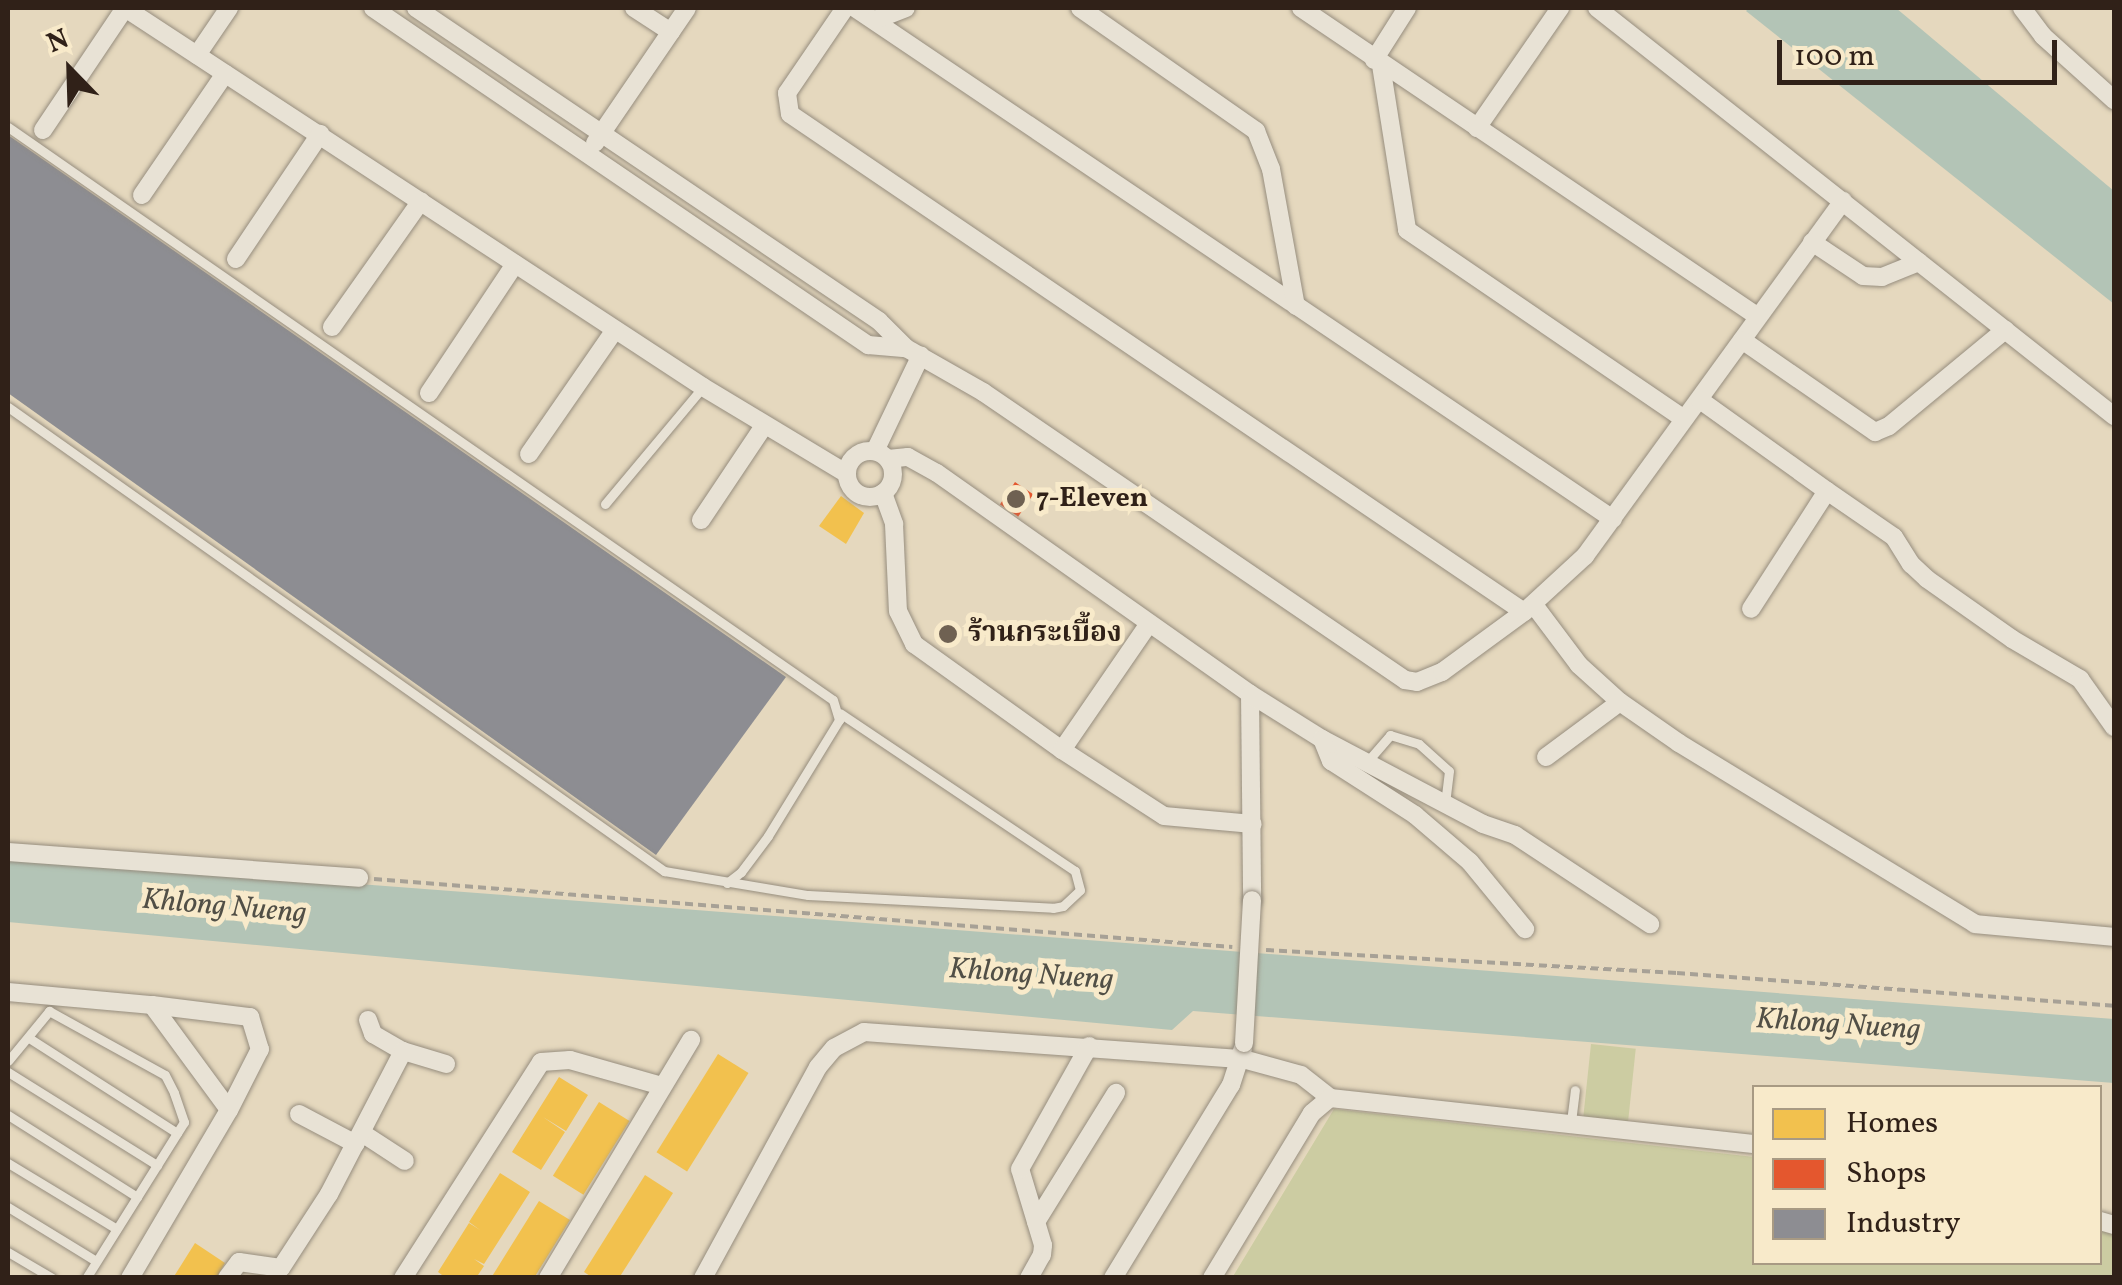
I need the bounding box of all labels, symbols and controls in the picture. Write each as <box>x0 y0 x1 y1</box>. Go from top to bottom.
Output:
north arrow <box>20 20 120 120</box>
text: N <box>41 20 75 64</box>
scale bar <box>1782 20 2062 82</box>
text: 100 m <box>1794 36 1875 78</box>
place label: 7-Eleven <box>1036 482 1148 516</box>
marker: 7-Eleven <box>1005 488 1027 510</box>
place label: ร้านกระเบื้อง <box>968 617 1122 651</box>
marker: ร้านกระเบื้อง <box>937 623 959 645</box>
water label: Khlong Nueng <box>140 882 308 932</box>
water label: Khlong Nueng <box>948 951 1114 999</box>
water label: Khlong Nueng <box>1755 1001 1921 1049</box>
legend <box>1752 1085 2102 1265</box>
text: Homes <box>1846 1103 1938 1145</box>
text: Shops <box>1846 1153 1926 1195</box>
text: Industry <box>1846 1203 1961 1245</box>

